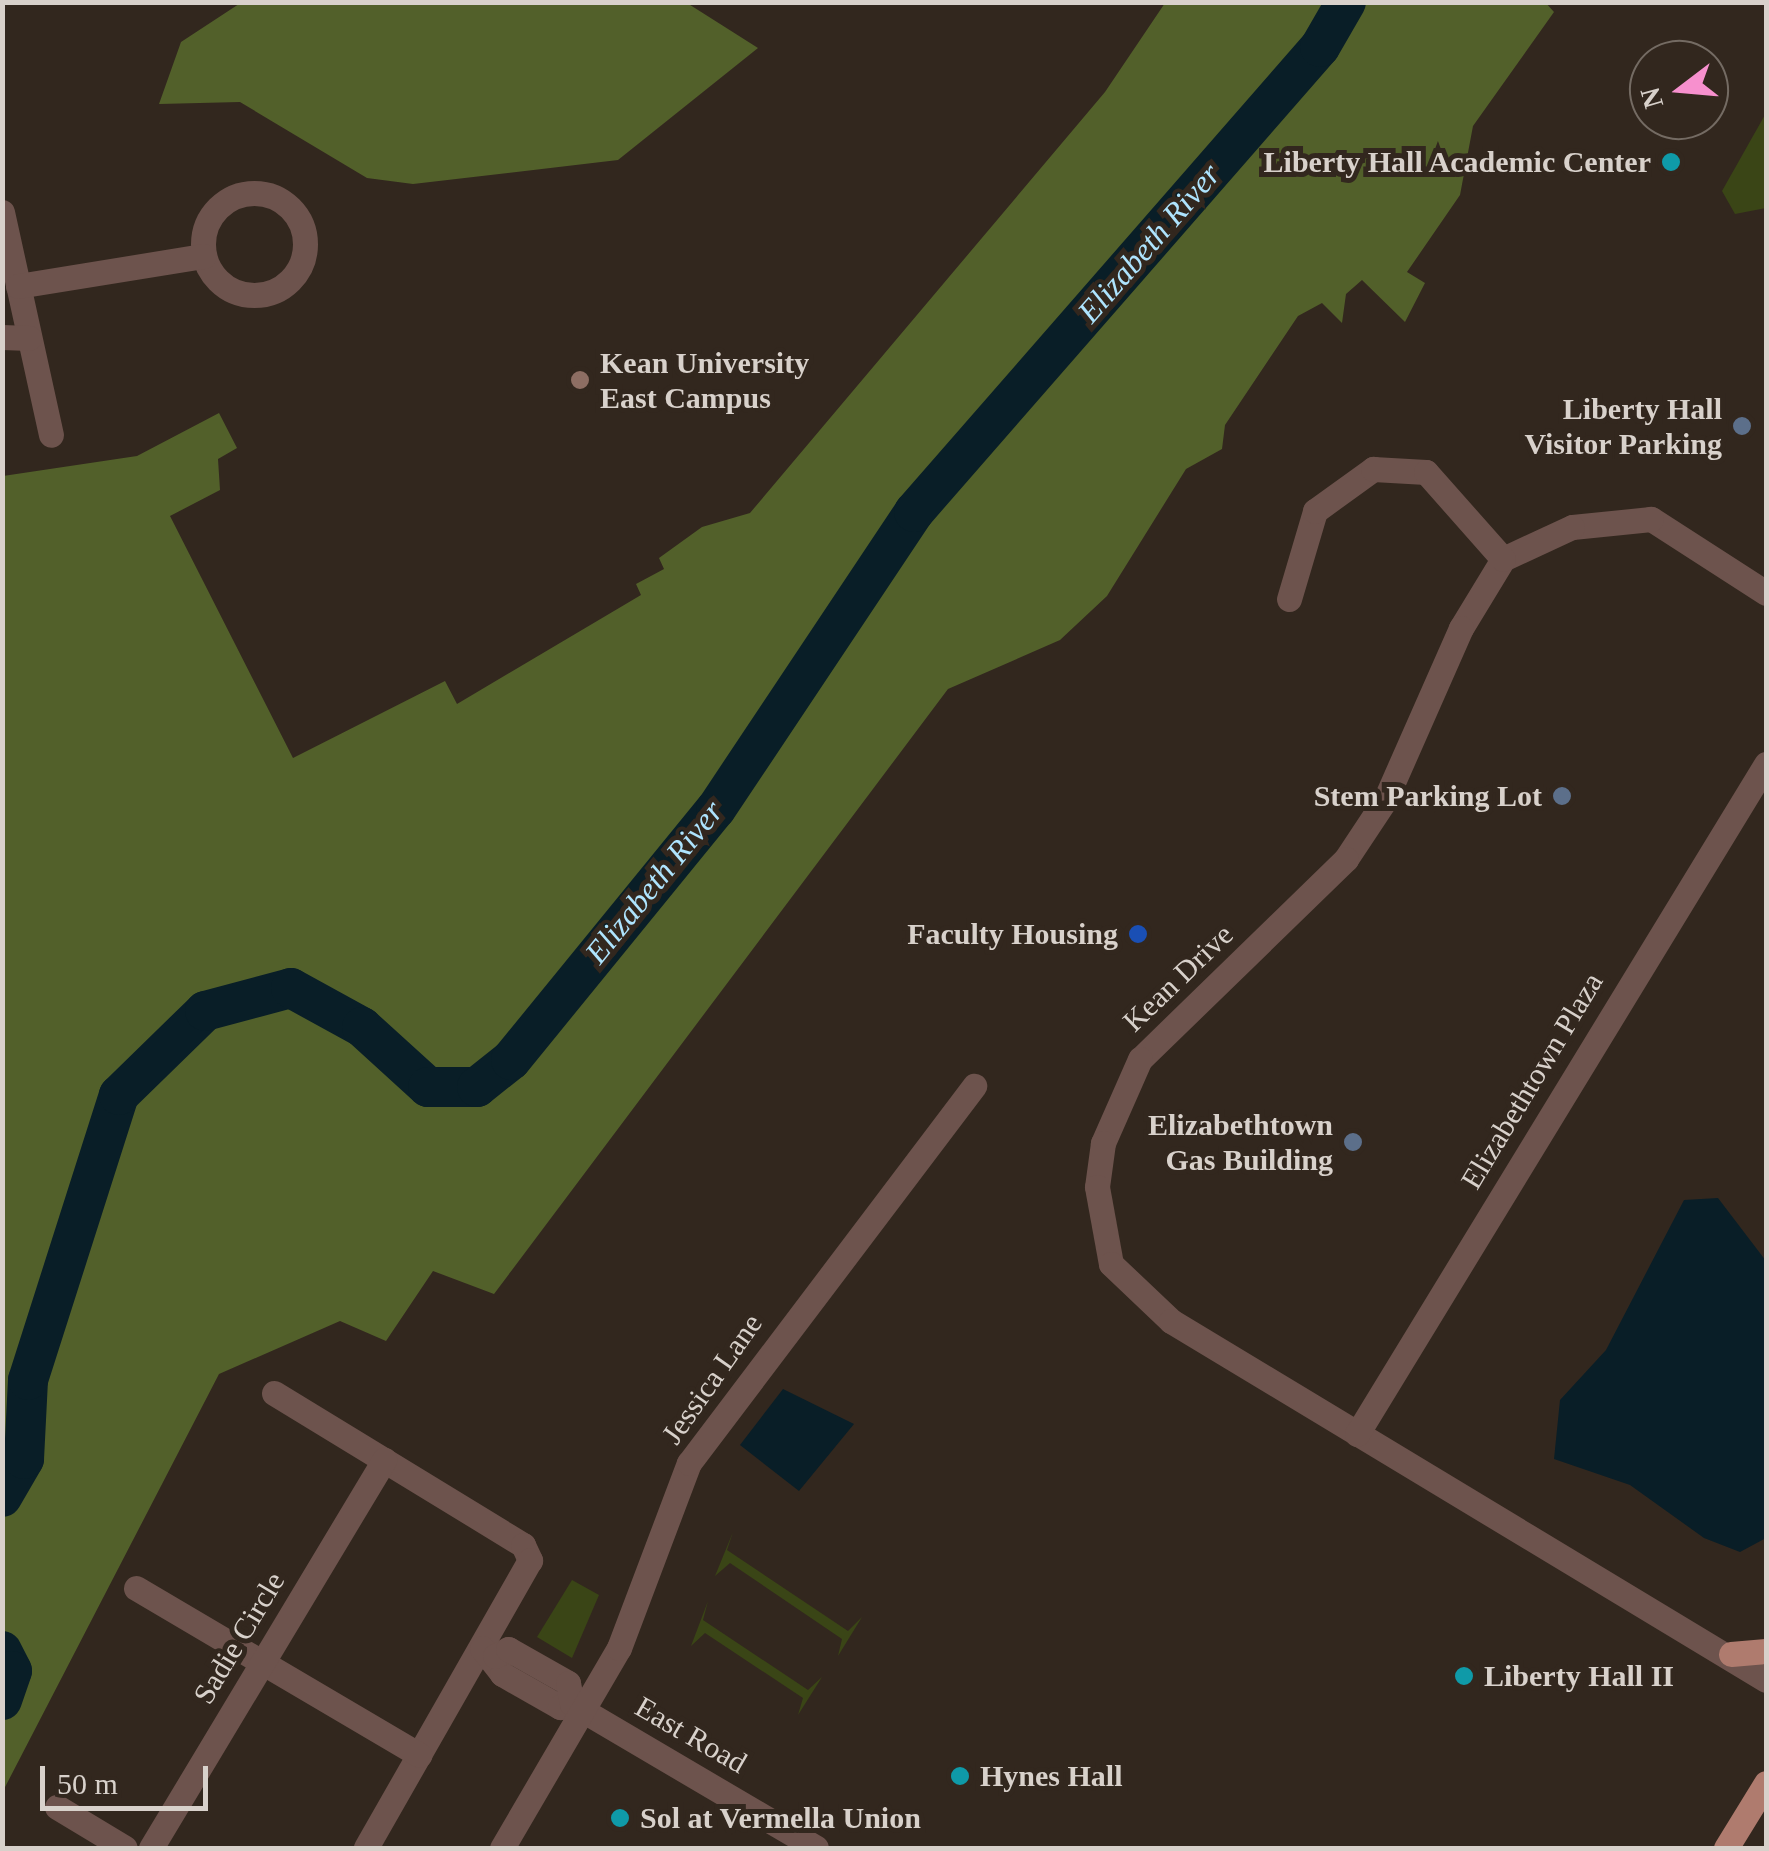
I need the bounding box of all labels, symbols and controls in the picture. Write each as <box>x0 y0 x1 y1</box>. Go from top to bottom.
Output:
north arrow <box>1629 40 1729 140</box>
text: N <box>1634 84 1669 112</box>
place label: Liberty Hall Academic Center <box>1262 144 1651 180</box>
marker: Liberty Hall Academic Center <box>1660 151 1682 173</box>
water label: Elizabeth River <box>1070 156 1228 330</box>
place label: Kean University East Campus <box>600 345 809 416</box>
marker: Kean University East Campus <box>569 369 591 391</box>
place label: Liberty Hall Visitor Parking <box>1524 391 1722 462</box>
marker: Liberty Hall Visitor Parking <box>1731 415 1753 437</box>
place label: Stem Parking Lot <box>1314 778 1542 814</box>
marker: Stem Parking Lot <box>1551 785 1573 807</box>
water label: Elizabeth River <box>577 793 731 971</box>
place label: Faculty Housing <box>907 916 1118 952</box>
street label: Kean Drive <box>1115 917 1241 1039</box>
marker: Faculty Housing <box>1127 923 1149 945</box>
street label: Elizabethtown Plaza <box>1453 966 1611 1196</box>
place label: Elizabethtown Gas Building <box>1148 1107 1333 1178</box>
marker: Elizabethtown Gas Building <box>1342 1131 1364 1153</box>
street label: Jessica Lane <box>654 1307 770 1451</box>
street label: Sadie Circle <box>186 1566 292 1710</box>
place label: Liberty Hall II <box>1484 1658 1674 1694</box>
marker: Liberty Hall II <box>1453 1665 1475 1687</box>
street label: East Road <box>629 1689 753 1781</box>
scale bar <box>45 1746 212 1808</box>
place label: Hynes Hall <box>980 1758 1123 1794</box>
marker: Hynes Hall <box>949 1765 971 1787</box>
text: 50 m <box>57 1767 118 1800</box>
place label: Sol at Vermella Union <box>640 1800 921 1836</box>
marker: Sol at Vermella Union <box>609 1807 631 1829</box>

